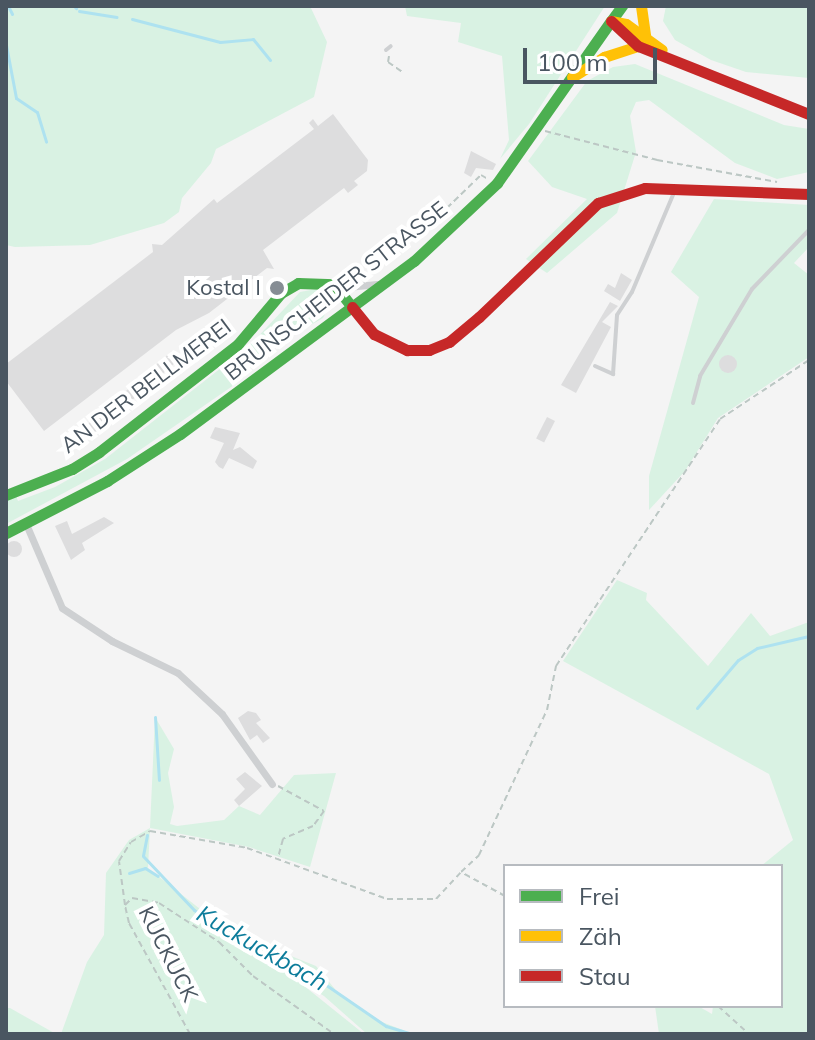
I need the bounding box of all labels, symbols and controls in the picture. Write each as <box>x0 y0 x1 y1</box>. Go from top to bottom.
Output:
scale bar <box>527 32 661 82</box>
text: 100 m <box>537 47 608 77</box>
street label: BRUNSCHEIDER STRASSE <box>219 196 453 386</box>
place label: Kostal I <box>186 275 261 301</box>
marker: Kostal I <box>268 279 286 297</box>
street label: AN DER BELLMEREI <box>56 313 236 459</box>
legend <box>503 864 783 1008</box>
text: Frei <box>579 881 620 911</box>
water label: Kuckuckbach <box>192 899 332 997</box>
street label: KUCKUCK <box>133 902 203 1006</box>
text: Zäh <box>579 921 622 951</box>
text: Stau <box>579 961 631 991</box>

